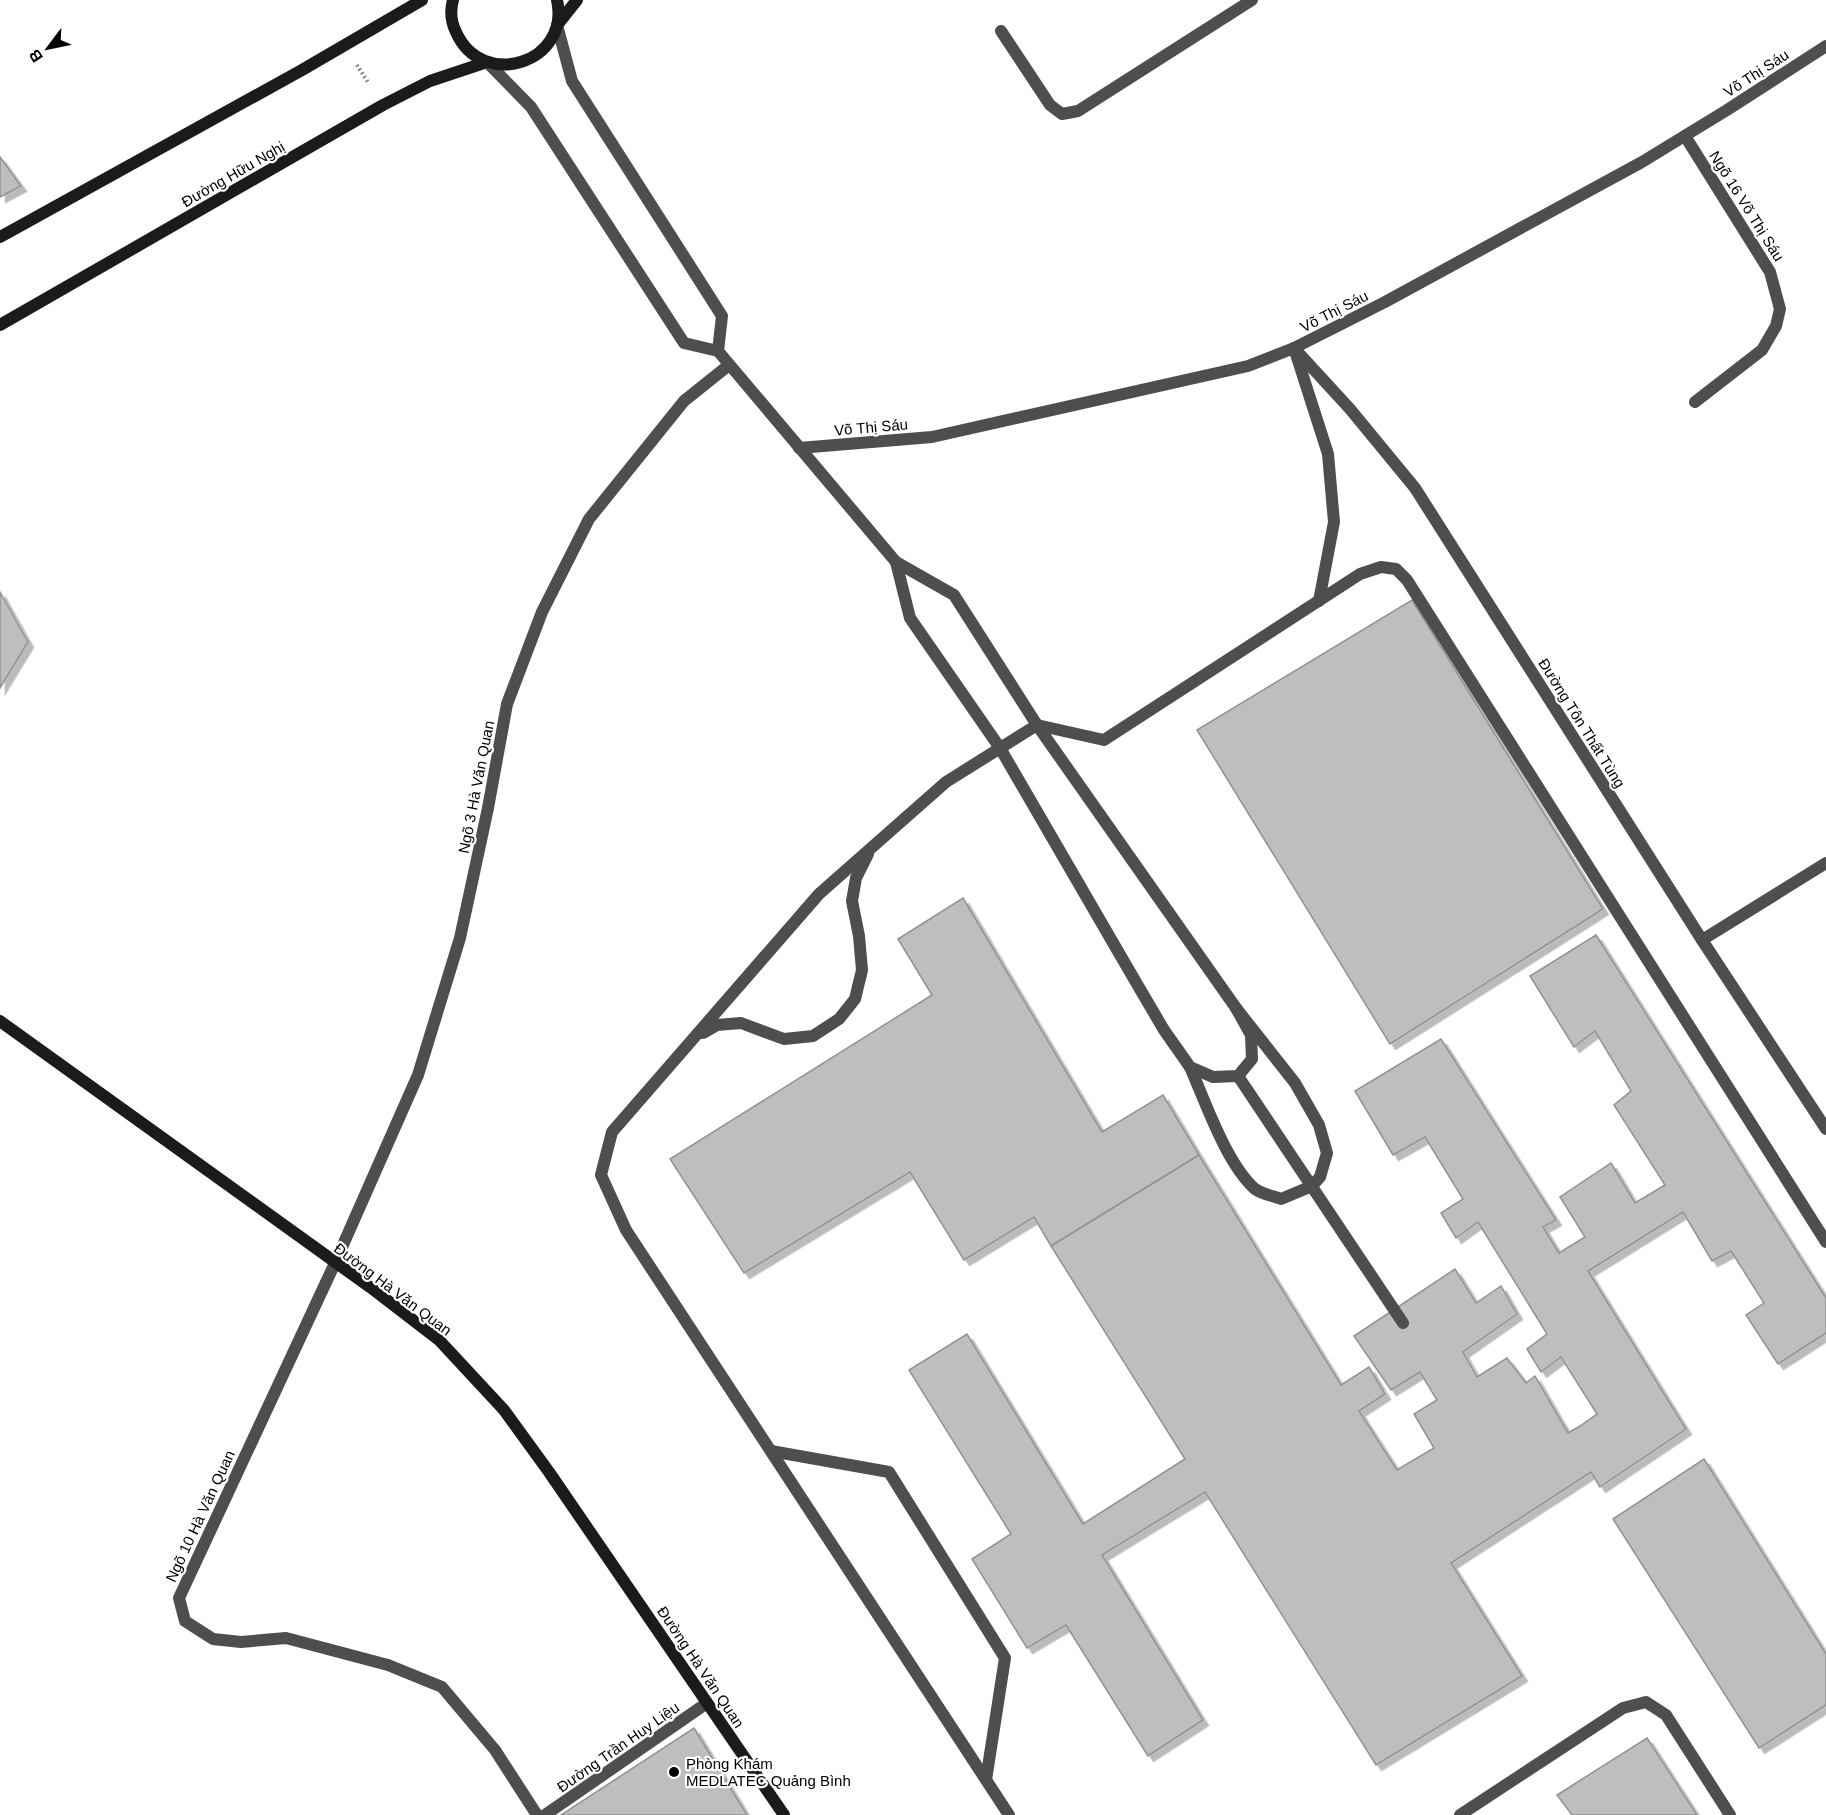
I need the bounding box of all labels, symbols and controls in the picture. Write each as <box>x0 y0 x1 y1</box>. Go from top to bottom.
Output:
north arrow <box>18 18 78 78</box>
text: B <box>25 46 46 65</box>
street label: Võ Thị Sáu <box>1720 46 1792 100</box>
street label: Đường Hữu Nghị <box>179 138 287 210</box>
street label: Ngõ 16 Võ Thị Sáu <box>1706 148 1788 264</box>
street label: Võ Thị Sáu <box>1297 287 1371 335</box>
street label: Võ Thị Sáu <box>833 415 909 439</box>
street label: Đường Tôn Thất Tùng <box>1535 655 1629 791</box>
street label: Ngõ 3 Hà Văn Quan <box>455 719 497 855</box>
street label: Đường Hà Văn Quan <box>331 1239 455 1339</box>
street label: Ngõ 10 Hà Văn Quan <box>162 1447 238 1585</box>
street label: Đường Hà Văn Quan <box>654 1603 748 1731</box>
street label: Đường Trần Huy Liệu <box>554 1698 682 1796</box>
place label: Phòng Khám MEDLATEC Quảng Bình <box>686 1755 851 1789</box>
marker: Phòng Khám MEDLATEC Quảng Bình <box>667 1765 681 1779</box>

